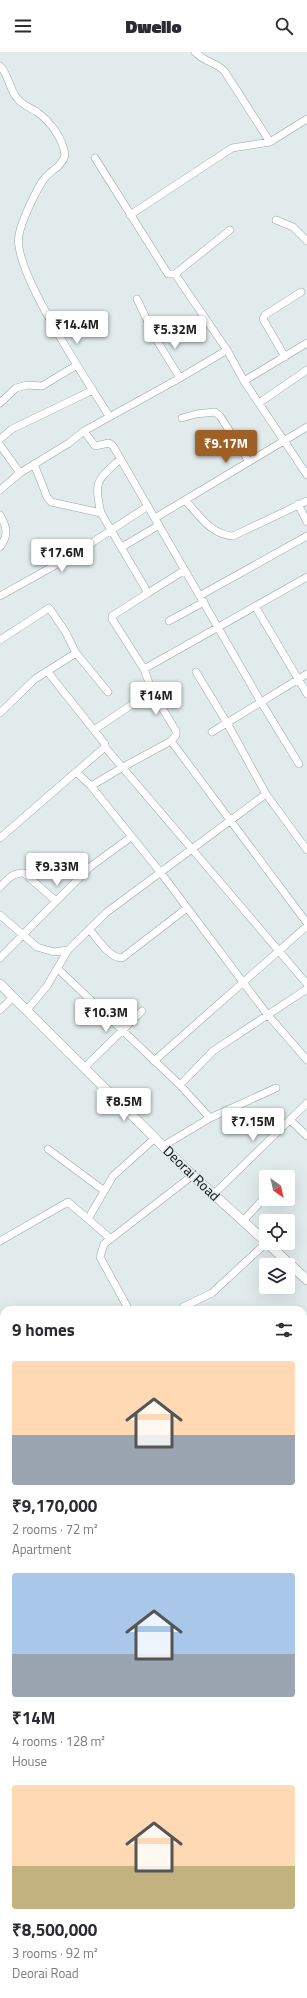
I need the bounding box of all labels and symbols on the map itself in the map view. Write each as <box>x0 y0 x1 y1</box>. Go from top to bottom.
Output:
pin: ₹14.4M <box>44 311 110 345</box>
pin: ₹5.32M <box>142 316 208 350</box>
pin: ₹9.17M <box>193 430 259 464</box>
pin: ₹17.6M <box>29 539 95 573</box>
pin: ₹14M <box>132 682 180 716</box>
pin: ₹9.33M <box>24 853 90 887</box>
pin: ₹10.3M <box>73 999 139 1033</box>
pin: ₹8.5M <box>96 1088 152 1122</box>
pin: ₹7.15M <box>220 1108 286 1142</box>
street label: Deorai Road <box>159 1141 225 1205</box>
north arrow <box>259 1170 295 1206</box>

